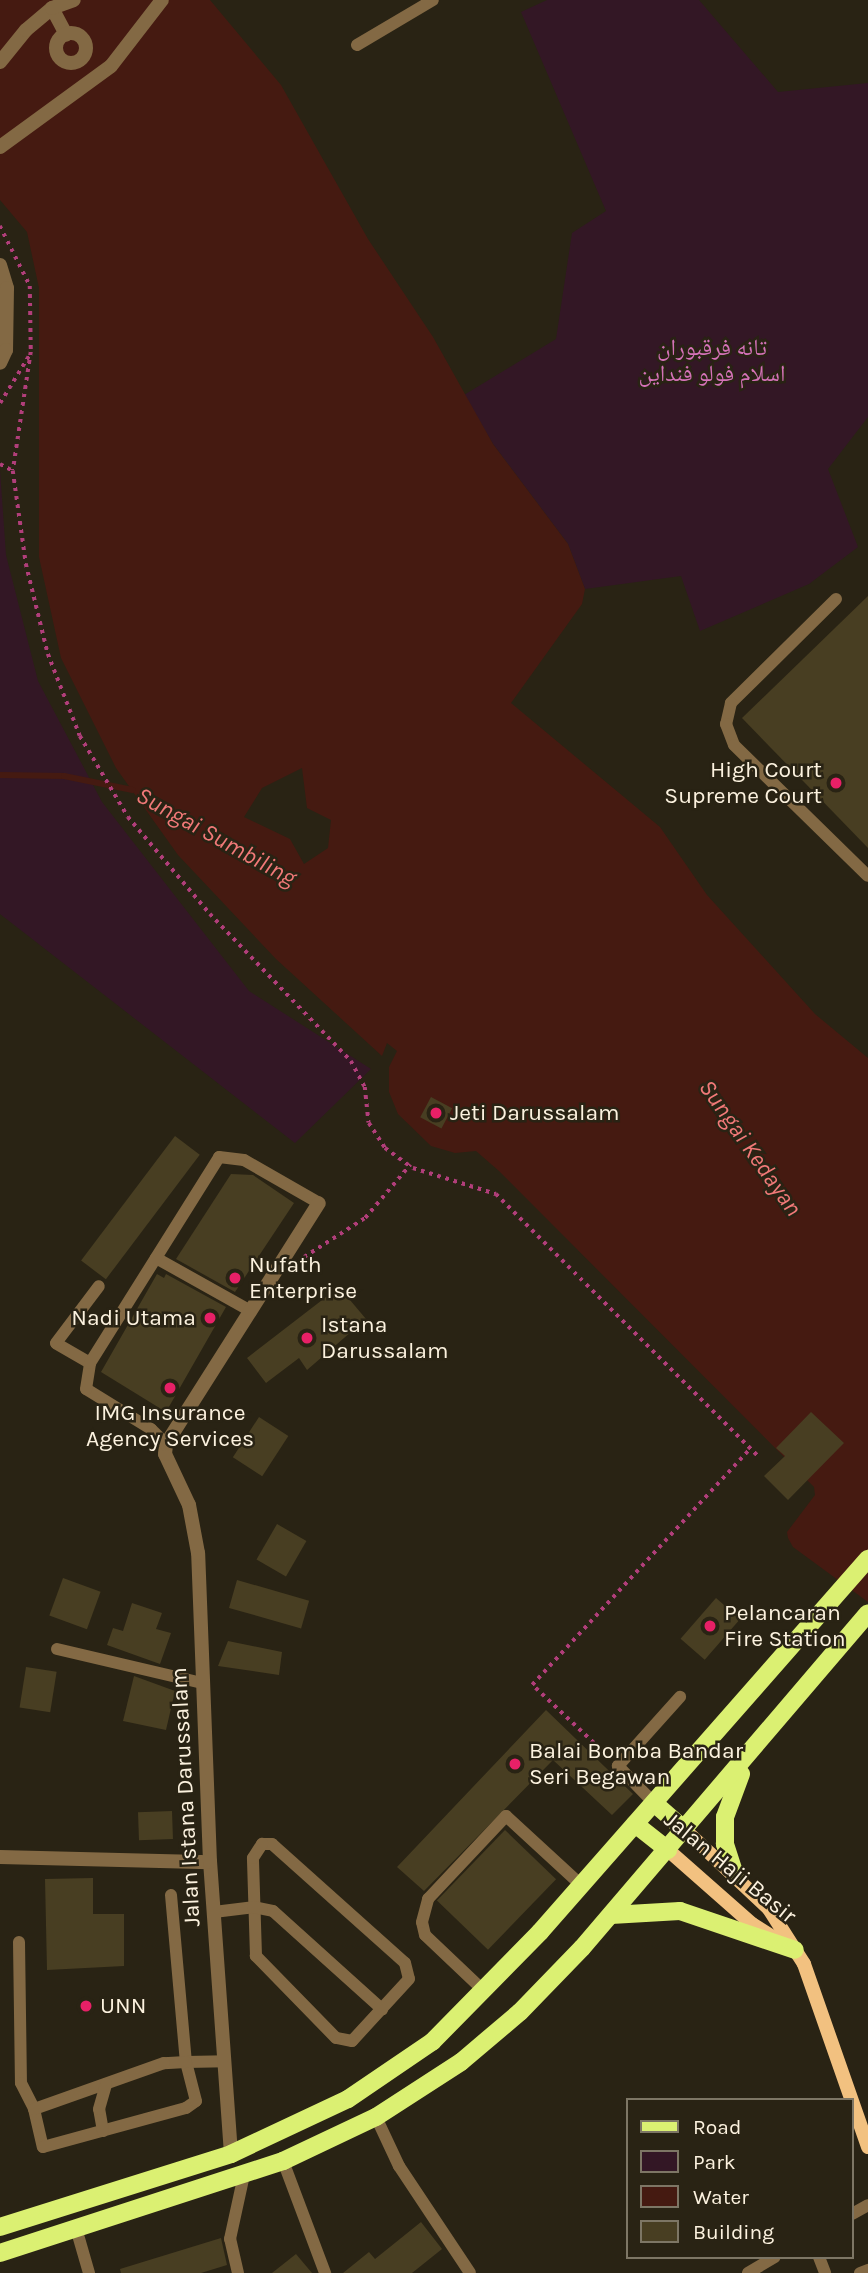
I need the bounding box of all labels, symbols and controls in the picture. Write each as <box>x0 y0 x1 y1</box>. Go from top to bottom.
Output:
park label: تانه فرقبوران اسلام فولو فنداين <box>639 334 785 388</box>
place label: High Court Supreme Court <box>664 756 822 810</box>
marker: High Court Supreme Court <box>828 775 844 791</box>
water label: Sungai Sumbiling <box>131 781 301 893</box>
water label: Sungai Kedayan <box>692 1074 808 1222</box>
place label: Jeti Darussalam <box>450 1099 620 1127</box>
marker: Jeti Darussalam <box>428 1105 444 1121</box>
place label: Nufath Enterprise <box>249 1251 357 1305</box>
marker: Nufath Enterprise <box>227 1270 243 1286</box>
place label: Nadi Utama <box>71 1304 196 1332</box>
marker: Nadi Utama <box>202 1310 218 1326</box>
place label: Istana Darussalam <box>321 1311 449 1365</box>
marker: Istana Darussalam <box>299 1330 315 1346</box>
marker: IMG Insurance Agency Services <box>162 1380 178 1396</box>
place label: IMG Insurance Agency Services <box>86 1399 254 1453</box>
place label: Pelancaran Fire Station <box>724 1599 846 1653</box>
marker: Pelancaran Fire Station <box>702 1618 718 1634</box>
street label: Jalan Istana Darussalam <box>165 1667 207 1927</box>
place label: Balai Bomba Bandar Seri Begawan <box>529 1737 743 1791</box>
marker: Balai Bomba Bandar Seri Begawan <box>507 1756 523 1772</box>
street label: Jalan Haji Basir <box>658 1806 802 1930</box>
place label: UNN <box>100 1992 146 2020</box>
marker: UNN <box>78 1998 94 2014</box>
legend <box>626 2098 854 2259</box>
text: Road <box>693 2115 741 2139</box>
text: Park <box>693 2150 736 2174</box>
text: Water <box>693 2185 749 2209</box>
text: Building <box>693 2220 774 2244</box>

